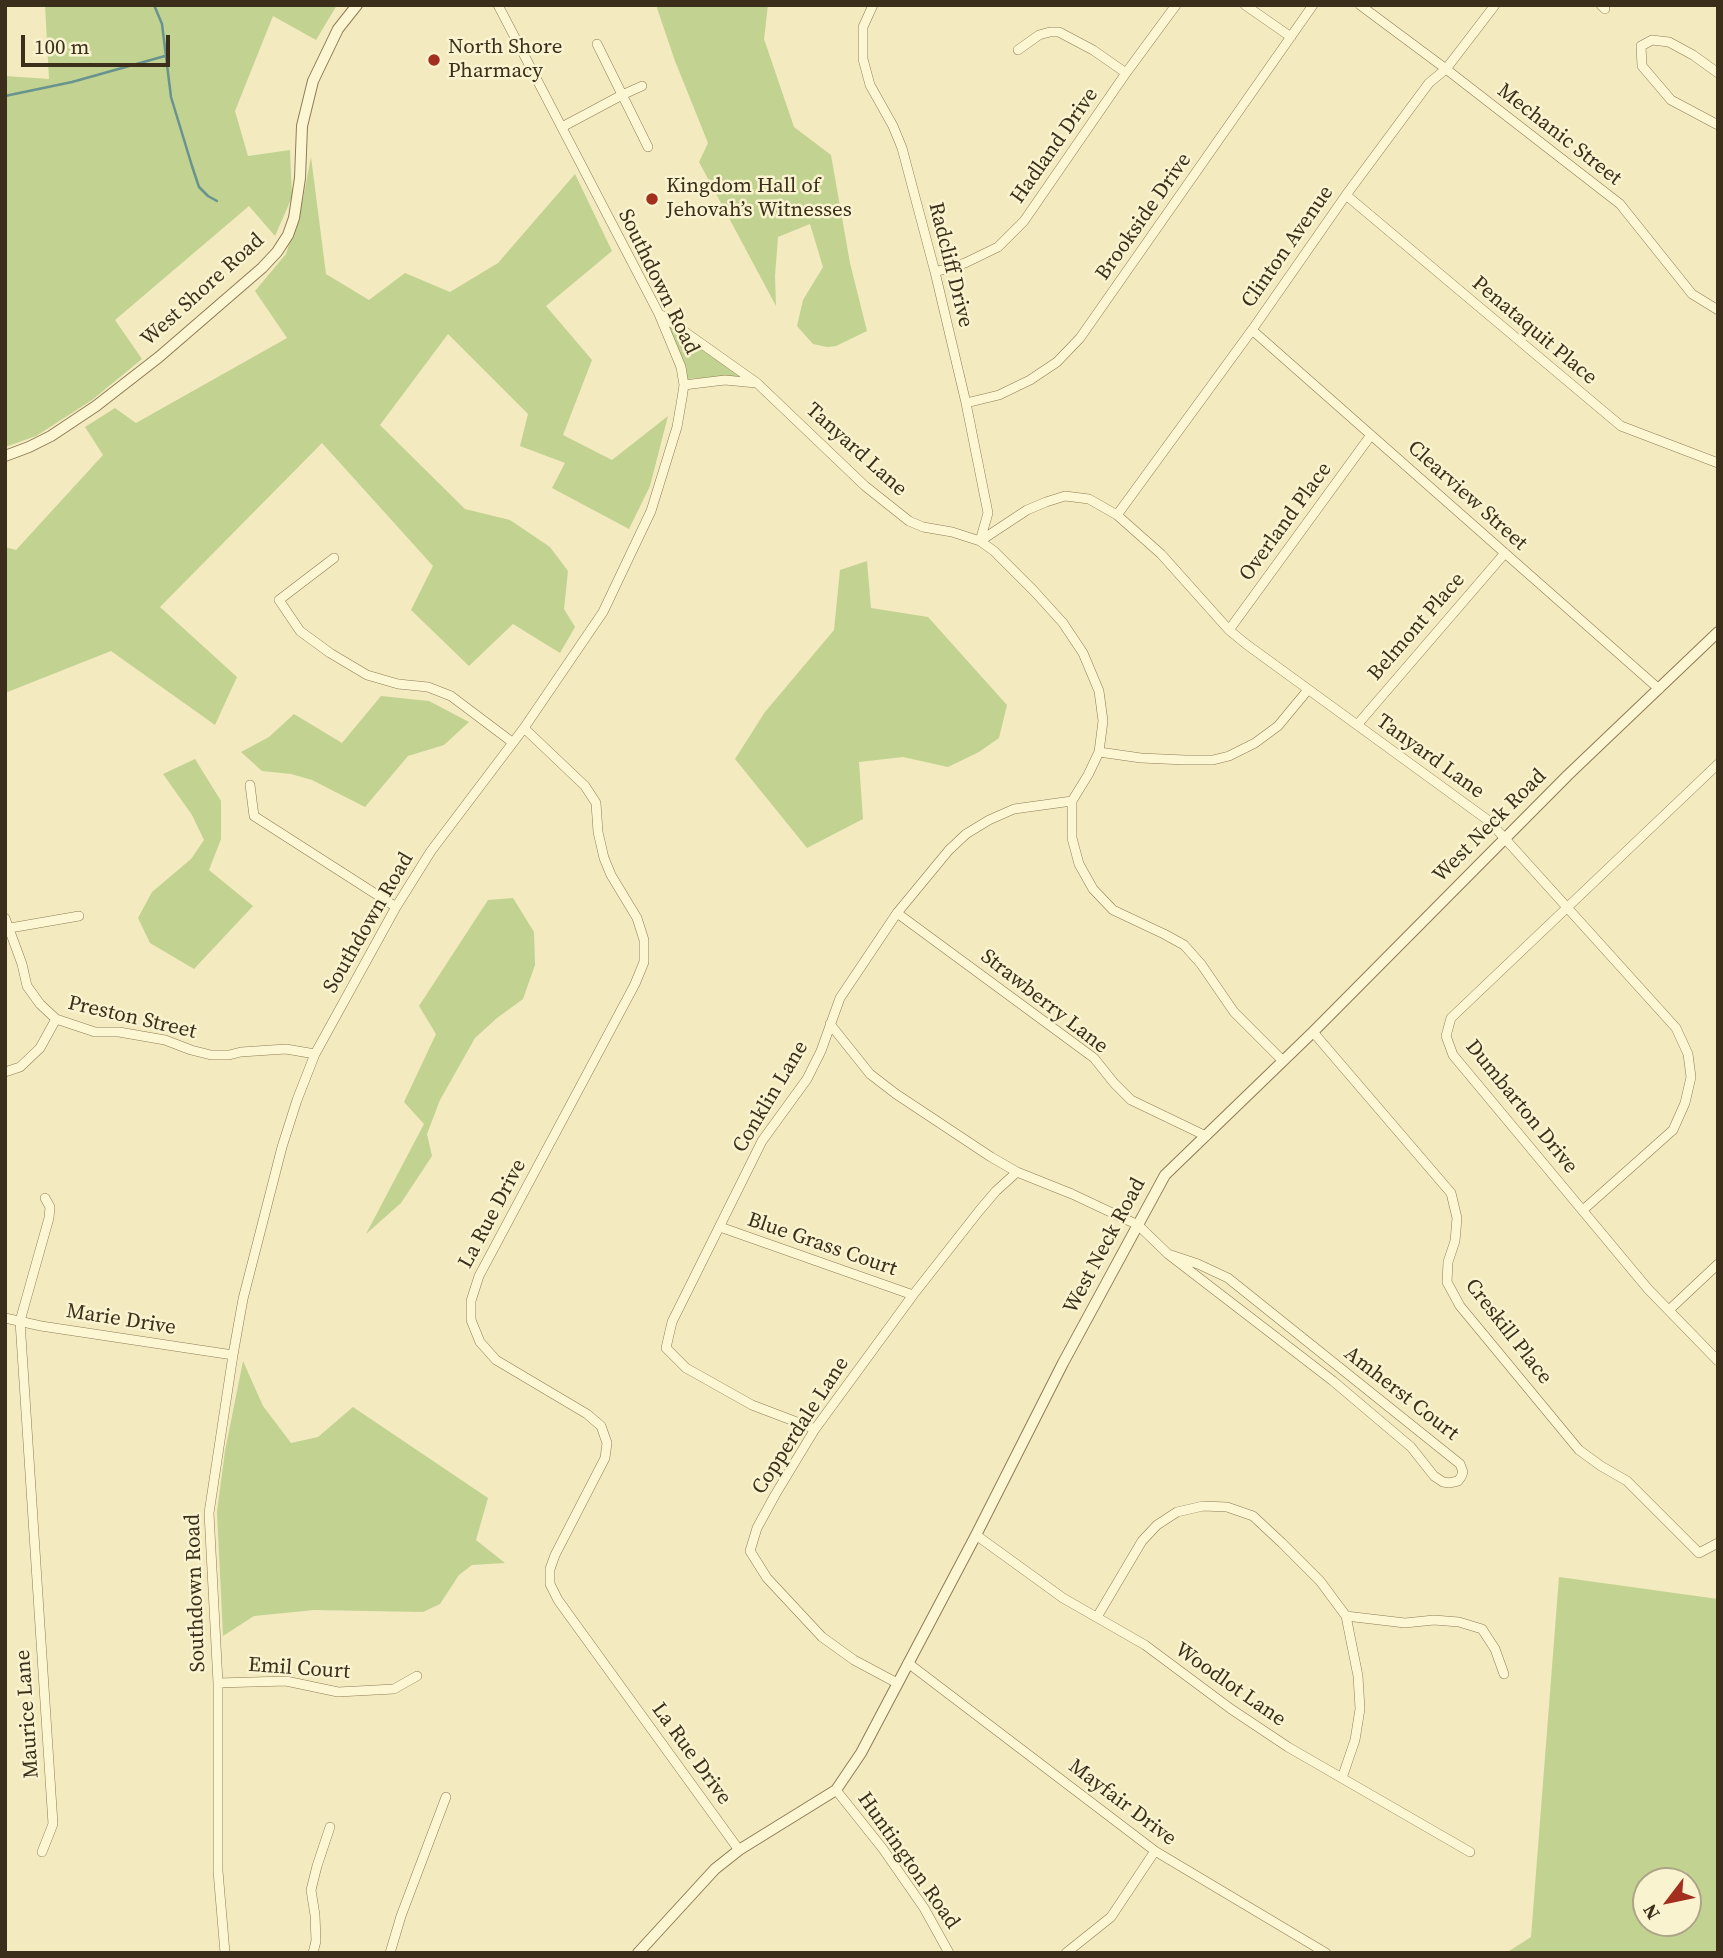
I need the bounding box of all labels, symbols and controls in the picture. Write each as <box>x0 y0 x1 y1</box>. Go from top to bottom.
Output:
scale bar <box>24 21 173 65</box>
text: 100 m <box>34 32 89 61</box>
place label: North Shore Pharmacy <box>448 35 562 85</box>
marker: North Shore Pharmacy <box>426 52 442 68</box>
street label: Mechanic Street <box>1492 79 1626 191</box>
street label: Hadland Drive <box>1006 83 1104 209</box>
street label: Brookside Drive <box>1091 149 1197 285</box>
place label: Kingdom Hall of Jehovah’s Witnesses <box>666 174 852 224</box>
street label: Clinton Avenue <box>1237 181 1339 313</box>
marker: Kingdom Hall of Jehovah’s Witnesses <box>644 191 660 207</box>
street label: Radcliff Drive <box>922 200 978 330</box>
street label: Southdown Road <box>612 205 704 359</box>
street label: West Shore Road <box>136 228 270 352</box>
street label: Penataquit Place <box>1466 271 1602 391</box>
street label: Tanyard Lane <box>800 398 912 502</box>
street label: Clearview Street <box>1402 436 1532 556</box>
street label: Overland Place <box>1234 458 1338 586</box>
street label: Belmont Place <box>1363 568 1471 686</box>
street label: Tanyard Lane <box>1371 709 1489 805</box>
street label: West Neck Road <box>1428 764 1552 888</box>
street label: Southdown Road <box>318 848 420 998</box>
street label: Strawberry Lane <box>975 944 1113 1060</box>
street label: Preston Street <box>65 991 199 1045</box>
street label: Dumbarton Drive <box>1459 1035 1583 1179</box>
street label: Conklin Lane <box>728 1037 814 1157</box>
street label: La Rue Drive <box>454 1155 532 1273</box>
street label: West Neck Road <box>1059 1174 1151 1318</box>
street label: Blue Grass Court <box>744 1208 900 1282</box>
street label: Creskill Place <box>1459 1274 1557 1390</box>
street label: Marie Drive <box>64 1299 178 1341</box>
street label: Amherst Court <box>1339 1341 1463 1447</box>
street label: Copperdale Lane <box>747 1352 855 1500</box>
street label: Southdown Road <box>181 1513 211 1673</box>
street label: Woodlot Lane <box>1170 1638 1290 1732</box>
street label: Maurice Lane <box>11 1649 45 1779</box>
street label: Emil Court <box>247 1653 351 1685</box>
street label: La Rue Drive <box>646 1698 736 1810</box>
street label: Mayfair Drive <box>1063 1754 1181 1852</box>
street label: Huntington Road <box>851 1788 965 1934</box>
north arrow <box>1632 1867 1702 1937</box>
text: N <box>1636 1899 1666 1925</box>

